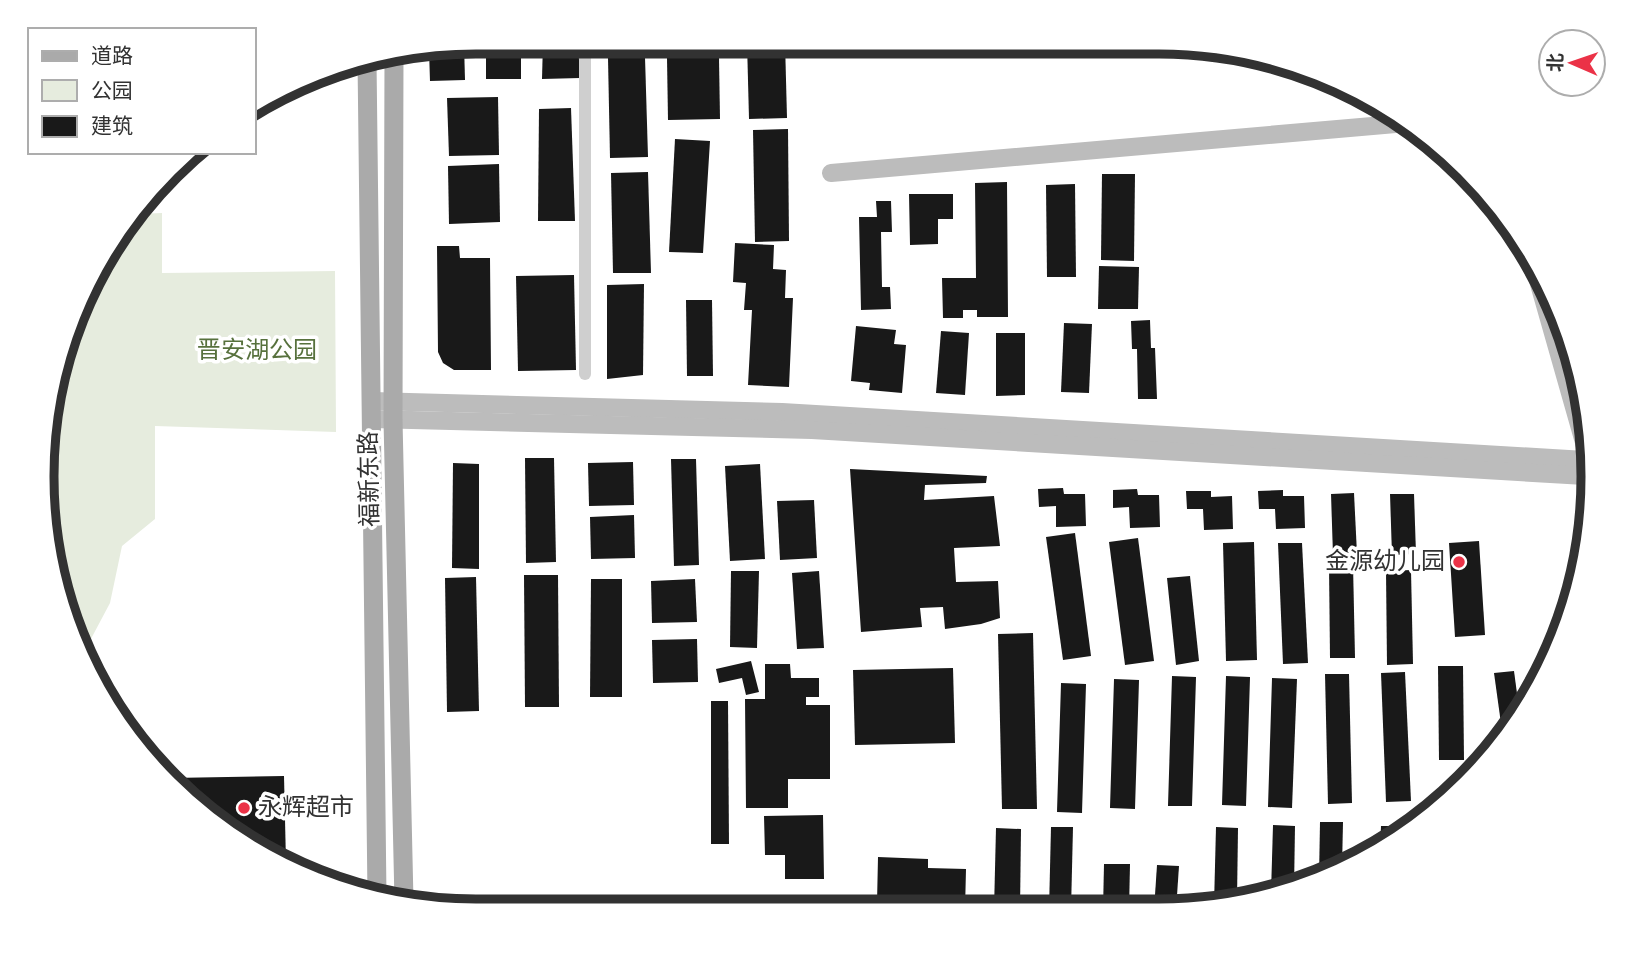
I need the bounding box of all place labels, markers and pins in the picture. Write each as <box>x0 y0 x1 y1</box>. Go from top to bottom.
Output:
place label: 金源幼儿园 <box>1325 548 1445 574</box>
marker: 金源幼儿园 <box>1451 554 1467 570</box>
place label: 永辉超市 <box>258 794 354 820</box>
marker: 永辉超市 <box>236 800 252 816</box>

